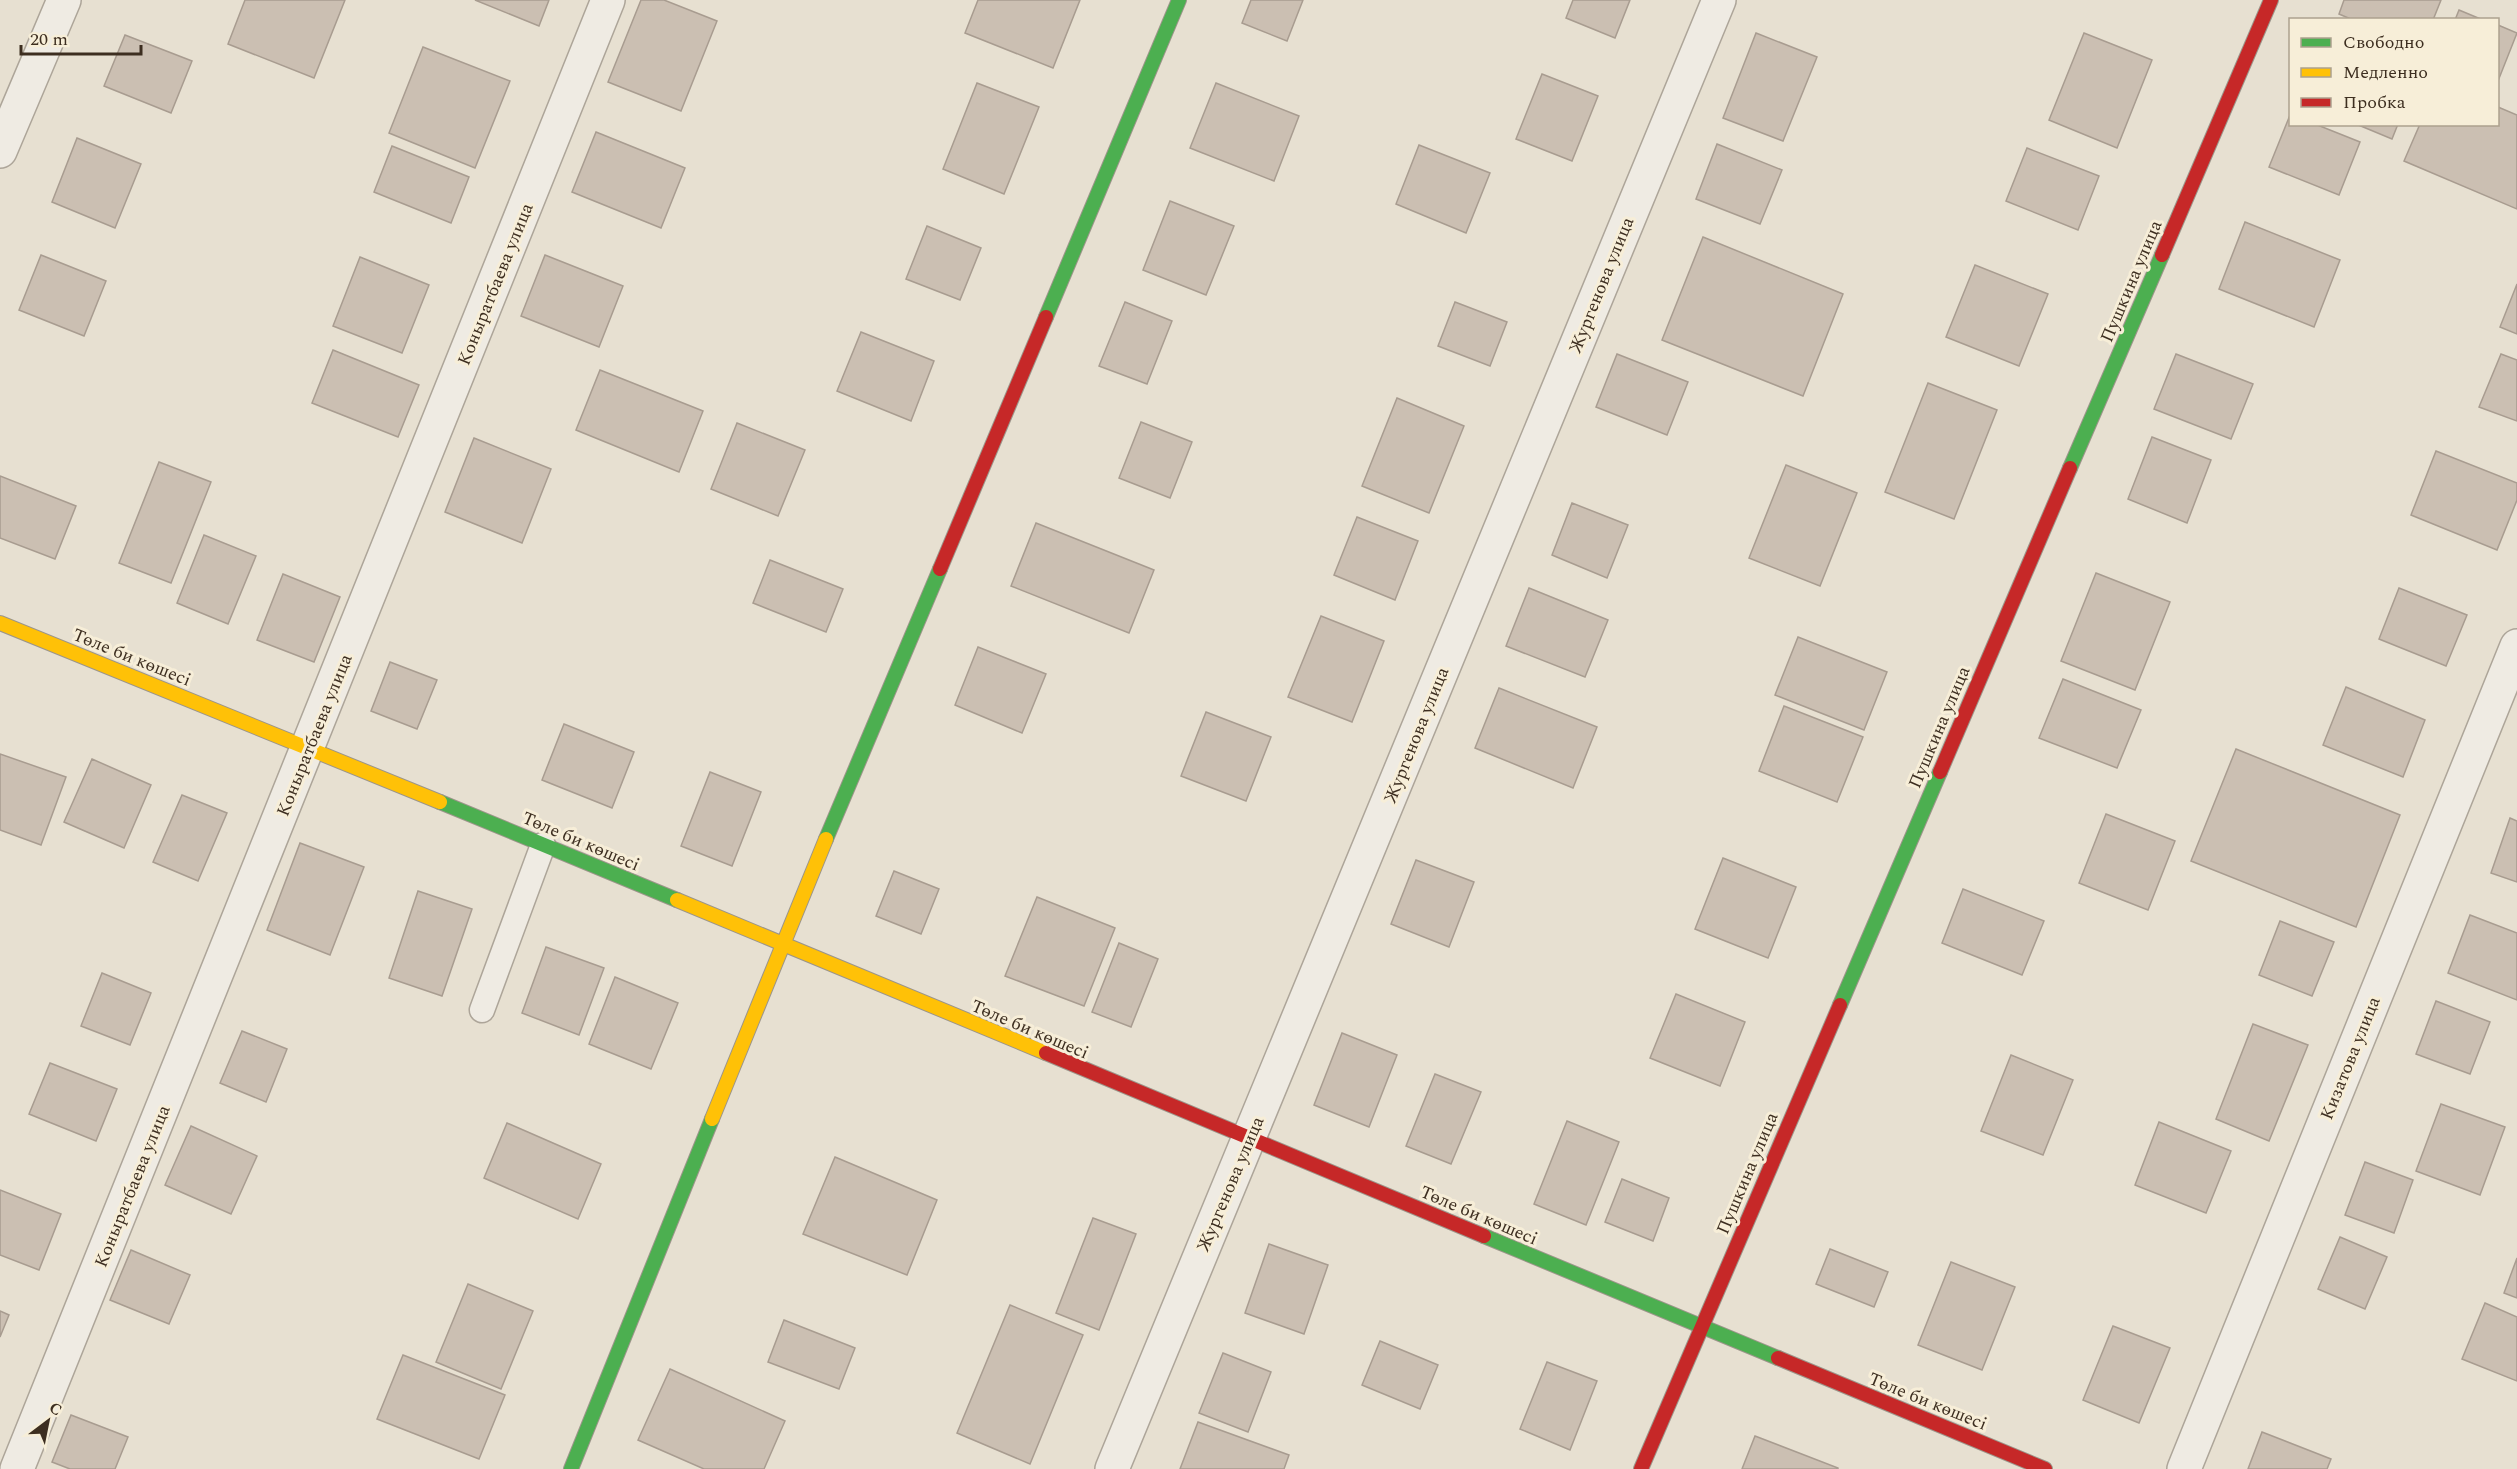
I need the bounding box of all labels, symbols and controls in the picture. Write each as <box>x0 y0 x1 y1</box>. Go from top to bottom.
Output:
scale bar <box>21 18 141 56</box>
legend <box>2289 18 2499 126</box>
text: 20 m <box>30 26 68 53</box>
text: Свободно <box>2343 29 2424 56</box>
text: Медленно <box>2343 59 2428 86</box>
text: Пробка <box>2343 89 2406 116</box>
street label: Коныратбаева улица <box>451 199 540 369</box>
street label: Жургенова улица <box>1562 213 1641 358</box>
street label: Пушкина улица <box>2094 216 2169 347</box>
street label: Төле би көшесі <box>69 621 195 693</box>
street label: Коныратбаева улица <box>270 650 359 820</box>
street label: Пушкина улица <box>1902 662 1977 793</box>
street label: Жургенова улица <box>1377 663 1456 808</box>
street label: Төле би көшесі <box>518 805 644 878</box>
street label: Кизатова улица <box>2313 992 2388 1124</box>
street label: Төле би көшесі <box>967 993 1093 1066</box>
street label: Коныратбаева улица <box>88 1101 177 1271</box>
street label: Пушкина улица <box>1710 1108 1785 1239</box>
street label: Жургенова улица <box>1190 1112 1271 1256</box>
street label: Төле би көшесі <box>1416 1179 1542 1252</box>
street label: Төле би көшесі <box>1865 1365 1991 1437</box>
north arrow <box>18 1391 78 1451</box>
text: С <box>44 1396 67 1422</box>

